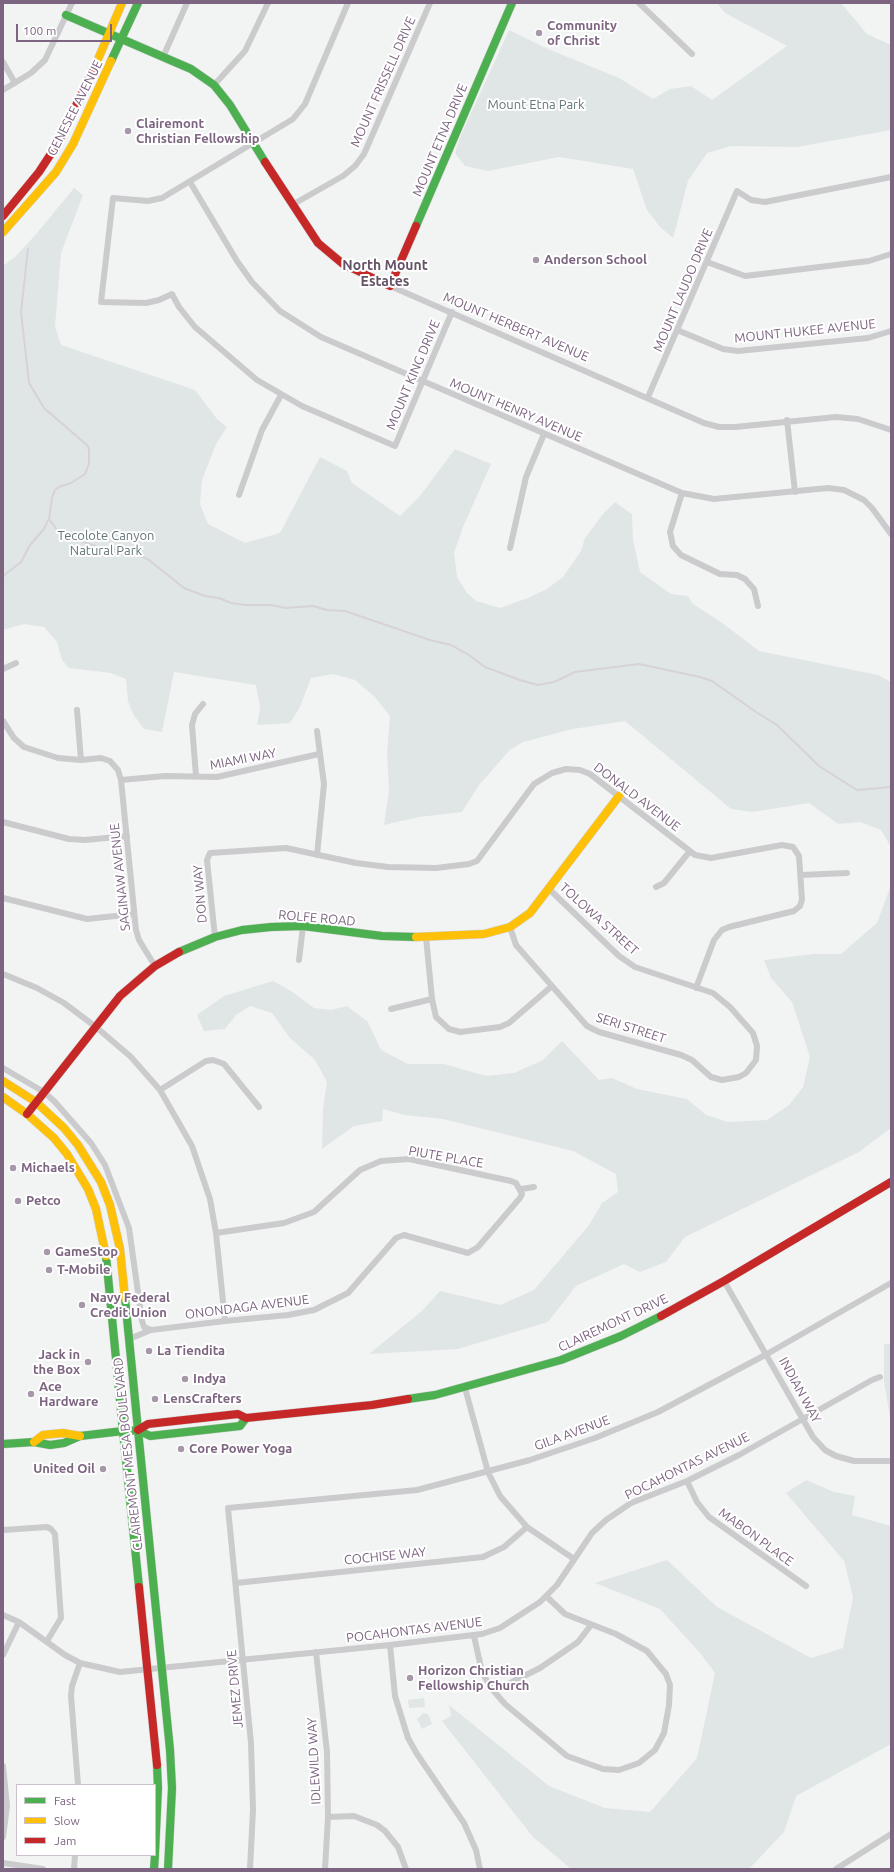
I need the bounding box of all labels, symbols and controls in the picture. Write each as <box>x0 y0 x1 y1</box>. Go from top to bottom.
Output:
street label: MOUNT FRISSELL DRIVE <box>347 14 419 150</box>
scale bar <box>18 16 114 42</box>
place label: Community of Christ <box>547 18 617 49</box>
text: 100 m <box>23 24 56 37</box>
marker: Community of Christ <box>534 28 544 38</box>
street label: GENESEE AVENUE <box>44 57 106 159</box>
street label: MOUNT ETNA DRIVE <box>409 81 471 199</box>
park label: Mount Etna Park <box>487 97 585 113</box>
place label: Clairemont Christian Fellowship <box>136 116 260 147</box>
marker: Clairemont Christian Fellowship <box>123 126 133 136</box>
street label: MOUNT LAUDO DRIVE <box>650 226 716 354</box>
place label: Anderson School <box>544 252 647 268</box>
marker: Anderson School <box>531 255 541 265</box>
district label: North Mount Estates <box>342 257 428 290</box>
street label: MOUNT HERBERT AVENUE <box>441 289 591 365</box>
street label: MOUNT HUKEE AVENUE <box>734 316 876 346</box>
street label: MOUNT KING DRIVE <box>383 318 443 432</box>
street label: MOUNT HENRY AVENUE <box>447 375 585 445</box>
park label: Tecolote Canyon Natural Park <box>58 528 154 559</box>
street label: MIAMI WAY <box>208 745 278 773</box>
street label: DONALD AVENUE <box>591 759 683 835</box>
street label: SAGINAW AVENUE <box>107 822 133 932</box>
street label: DON WAY <box>190 864 210 924</box>
street label: TOLOWA STREET <box>556 880 642 958</box>
street label: ROLFE ROAD <box>278 907 356 929</box>
street label: SERI STREET <box>594 1009 668 1047</box>
street label: PIUTE PLACE <box>407 1143 485 1171</box>
place label: Michaels <box>21 1160 75 1176</box>
marker: Michaels <box>8 1163 18 1173</box>
place label: Petco <box>26 1193 61 1209</box>
marker: Petco <box>13 1196 23 1206</box>
place label: GameStop <box>55 1244 118 1260</box>
marker: GameStop <box>42 1247 52 1257</box>
place label: T-Mobile <box>57 1262 111 1278</box>
marker: T-Mobile <box>44 1265 54 1275</box>
place label: Navy Federal Credit Union <box>90 1290 170 1321</box>
street label: CLAIREMONT DRIVE <box>556 1291 670 1355</box>
street label: ONONDAGA AVENUE <box>184 1292 310 1322</box>
marker: Navy Federal Credit Union <box>77 1300 87 1310</box>
place label: La Tiendita <box>157 1343 225 1359</box>
marker: La Tiendita <box>144 1346 154 1356</box>
place label: Jack in the Box <box>33 1347 80 1378</box>
street label: INDIAN WAY <box>776 1354 824 1426</box>
marker: Jack in the Box <box>83 1357 93 1367</box>
street label: CLAIREMONT MESA BOULEVARD <box>110 1357 146 1551</box>
place label: Indya <box>193 1371 226 1387</box>
marker: Indya <box>180 1374 190 1384</box>
place label: Ace Hardware <box>39 1379 98 1410</box>
marker: Ace Hardware <box>26 1389 36 1399</box>
place label: LensCrafters <box>163 1391 242 1407</box>
marker: LensCrafters <box>150 1394 160 1404</box>
street label: GILA AVENUE <box>532 1412 612 1454</box>
street label: POCAHONTAS AVENUE <box>622 1429 752 1503</box>
place label: Core Power Yoga <box>189 1441 292 1457</box>
marker: Core Power Yoga <box>176 1444 186 1454</box>
place label: United Oil <box>33 1461 95 1477</box>
marker: United Oil <box>98 1464 108 1474</box>
street label: MABON PLACE <box>716 1505 796 1569</box>
street label: COCHISE WAY <box>343 1544 427 1568</box>
street label: POCAHONTAS AVENUE <box>345 1614 483 1646</box>
street label: JEMEZ DRIVE <box>224 1649 246 1729</box>
place label: Horizon Christian Fellowship Church <box>418 1663 529 1694</box>
marker: Horizon Christian Fellowship Church <box>405 1673 415 1683</box>
street label: IDLEWILD WAY <box>304 1717 324 1805</box>
legend <box>16 1784 156 1856</box>
text: Fast <box>54 1794 76 1807</box>
text: Slow <box>54 1814 80 1827</box>
text: Jam <box>54 1834 76 1847</box>

